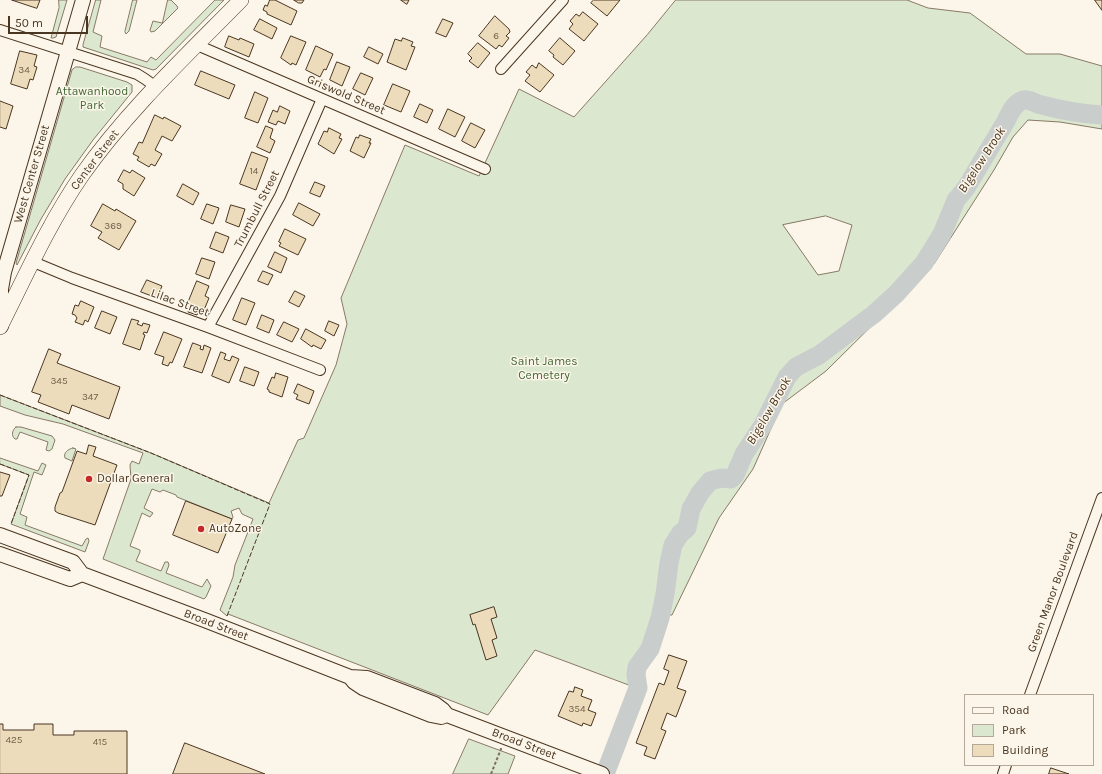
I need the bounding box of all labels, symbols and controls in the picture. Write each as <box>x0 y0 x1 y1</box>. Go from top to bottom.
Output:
scale bar <box>10 8 90 34</box>
text: 50 m <box>15 16 43 30</box>
house number: 6 <box>493 30 499 42</box>
house number: 34 <box>18 64 30 76</box>
street label: Griswold Street <box>305 72 387 118</box>
park label: Attawanhood Park <box>56 85 128 113</box>
street label: West Center Street <box>11 123 53 225</box>
water label: Bigelow Brook <box>955 124 1009 196</box>
street label: Center Street <box>68 127 122 193</box>
house number: 14 <box>250 165 258 177</box>
street label: Trumbull Street <box>231 168 283 250</box>
house number: 369 <box>104 220 122 232</box>
street label: Lilac Street <box>149 286 211 320</box>
park label: Saint James Cemetery <box>510 355 578 383</box>
water label: Bigelow Brook <box>743 374 795 448</box>
house number: 345 <box>50 375 68 387</box>
house number: 347 <box>82 391 98 403</box>
place label: Dollar General <box>97 472 174 486</box>
marker: Dollar General <box>84 474 94 484</box>
place label: AutoZone <box>209 522 261 536</box>
marker: AutoZone <box>196 524 206 534</box>
street label: Green Manor Boulevard <box>1024 530 1082 654</box>
street label: Broad Street <box>182 606 250 644</box>
legend <box>964 694 1094 766</box>
house number: 354 <box>568 703 586 715</box>
text: Road <box>1002 703 1030 717</box>
text: Park <box>1002 723 1026 737</box>
street label: Broad Street <box>490 725 558 763</box>
house number: 425 <box>5 734 23 746</box>
house number: 415 <box>93 736 107 748</box>
text: Building <box>1002 743 1048 757</box>

